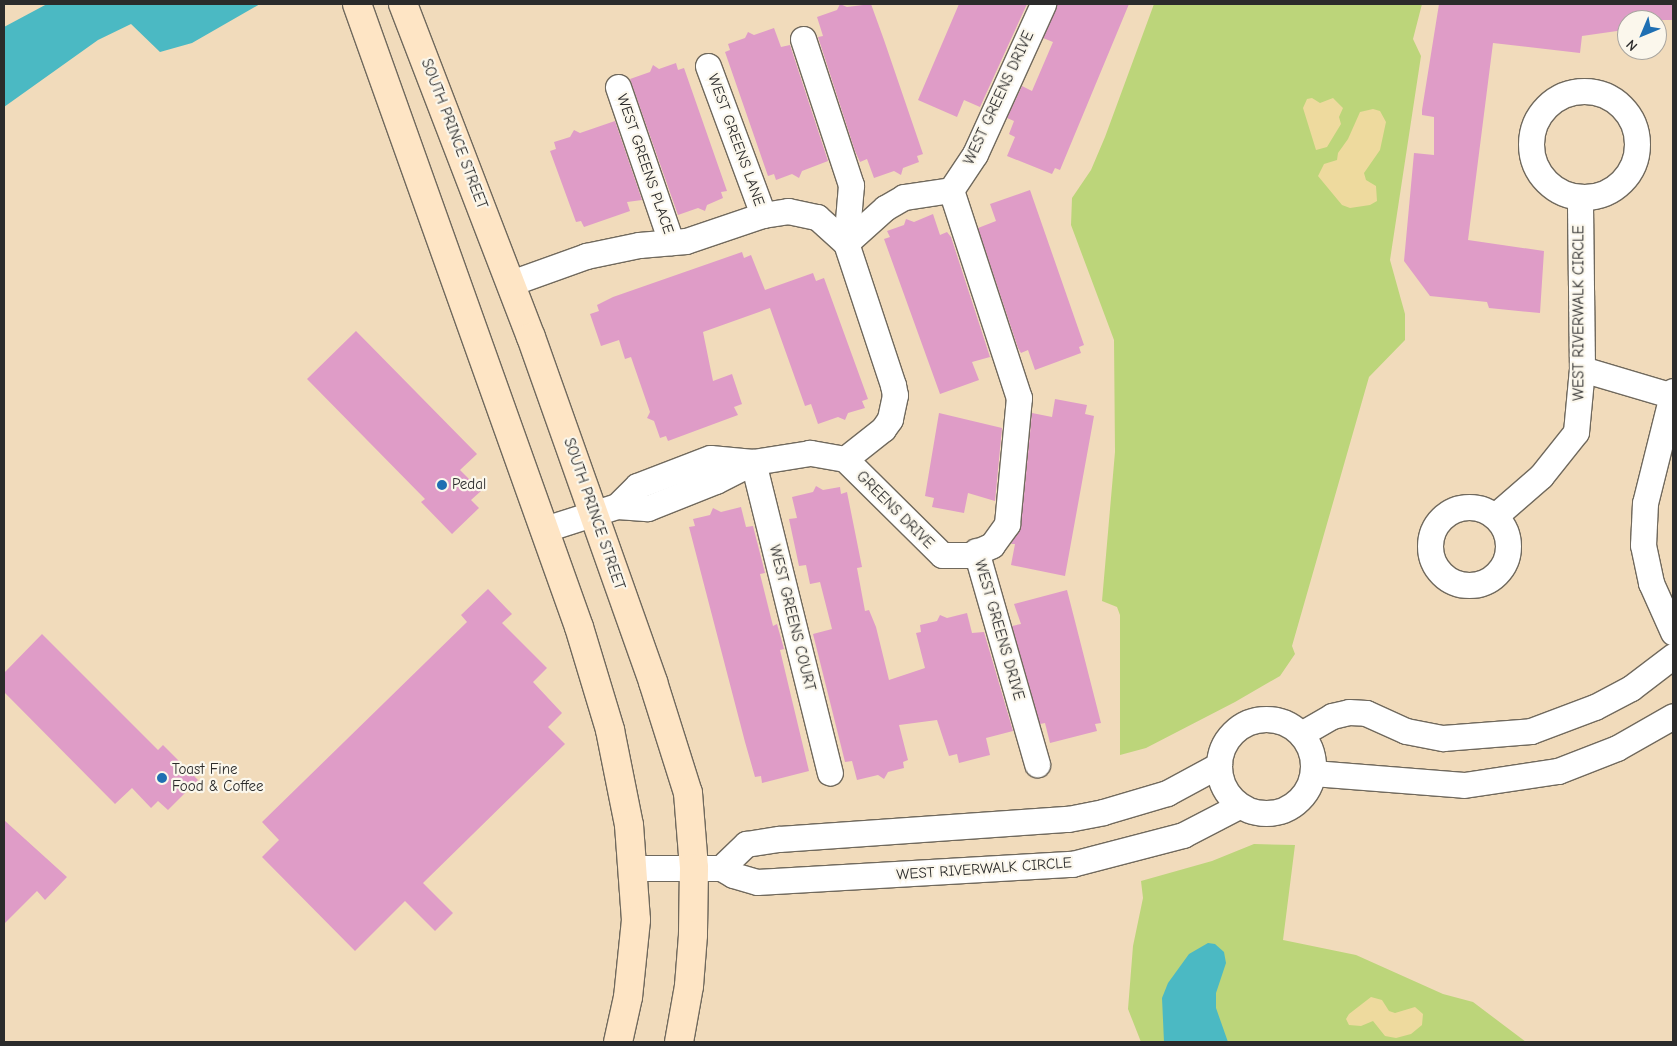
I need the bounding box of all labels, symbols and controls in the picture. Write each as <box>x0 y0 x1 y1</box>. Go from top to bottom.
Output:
north arrow <box>1617 10 1667 60</box>
street label: WEST GREENS DRIVE <box>960 28 1038 168</box>
text: N <box>1623 36 1641 55</box>
street label: SOUTH PRINCE STREET <box>417 56 491 212</box>
street label: WEST GREENS LANE <box>704 72 768 208</box>
street label: WEST GREENS PLACE <box>613 92 677 236</box>
street label: WEST RIVERWALK CIRCLE <box>1570 225 1588 401</box>
street label: SOUTH PRINCE STREET <box>560 436 628 592</box>
street label: GREENS DRIVE <box>852 467 938 553</box>
place label: Pedal <box>452 476 486 494</box>
marker: Pedal <box>436 479 448 491</box>
street label: WEST GREENS COURT <box>765 543 819 693</box>
street label: WEST GREENS DRIVE <box>970 558 1028 702</box>
place label: Toast Fine Food & Coffee <box>172 760 264 795</box>
marker: Toast Fine Food & Coffee <box>156 772 168 784</box>
street label: WEST RIVERWALK CIRCLE <box>896 854 1072 884</box>

